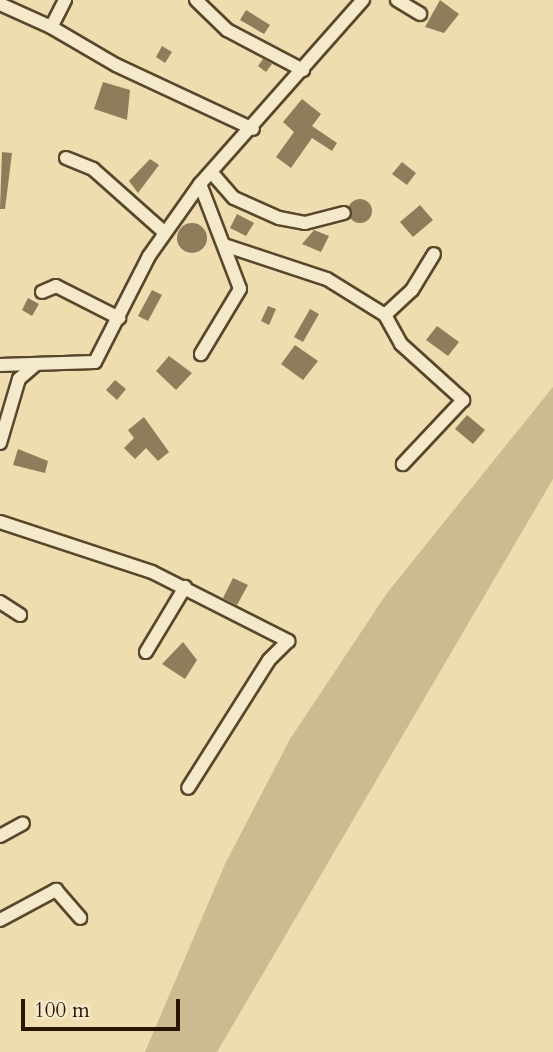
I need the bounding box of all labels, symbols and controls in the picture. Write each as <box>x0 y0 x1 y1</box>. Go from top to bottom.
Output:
scale bar <box>24 986 184 1030</box>
text: 100 m <box>34 996 90 1025</box>

